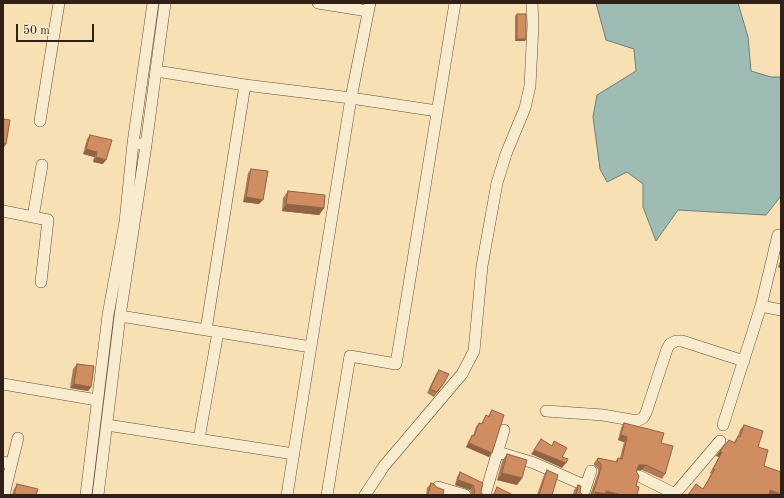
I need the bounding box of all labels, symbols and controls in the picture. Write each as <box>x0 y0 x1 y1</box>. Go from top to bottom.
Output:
scale bar <box>18 16 96 42</box>
text: 50 m <box>23 25 50 37</box>

